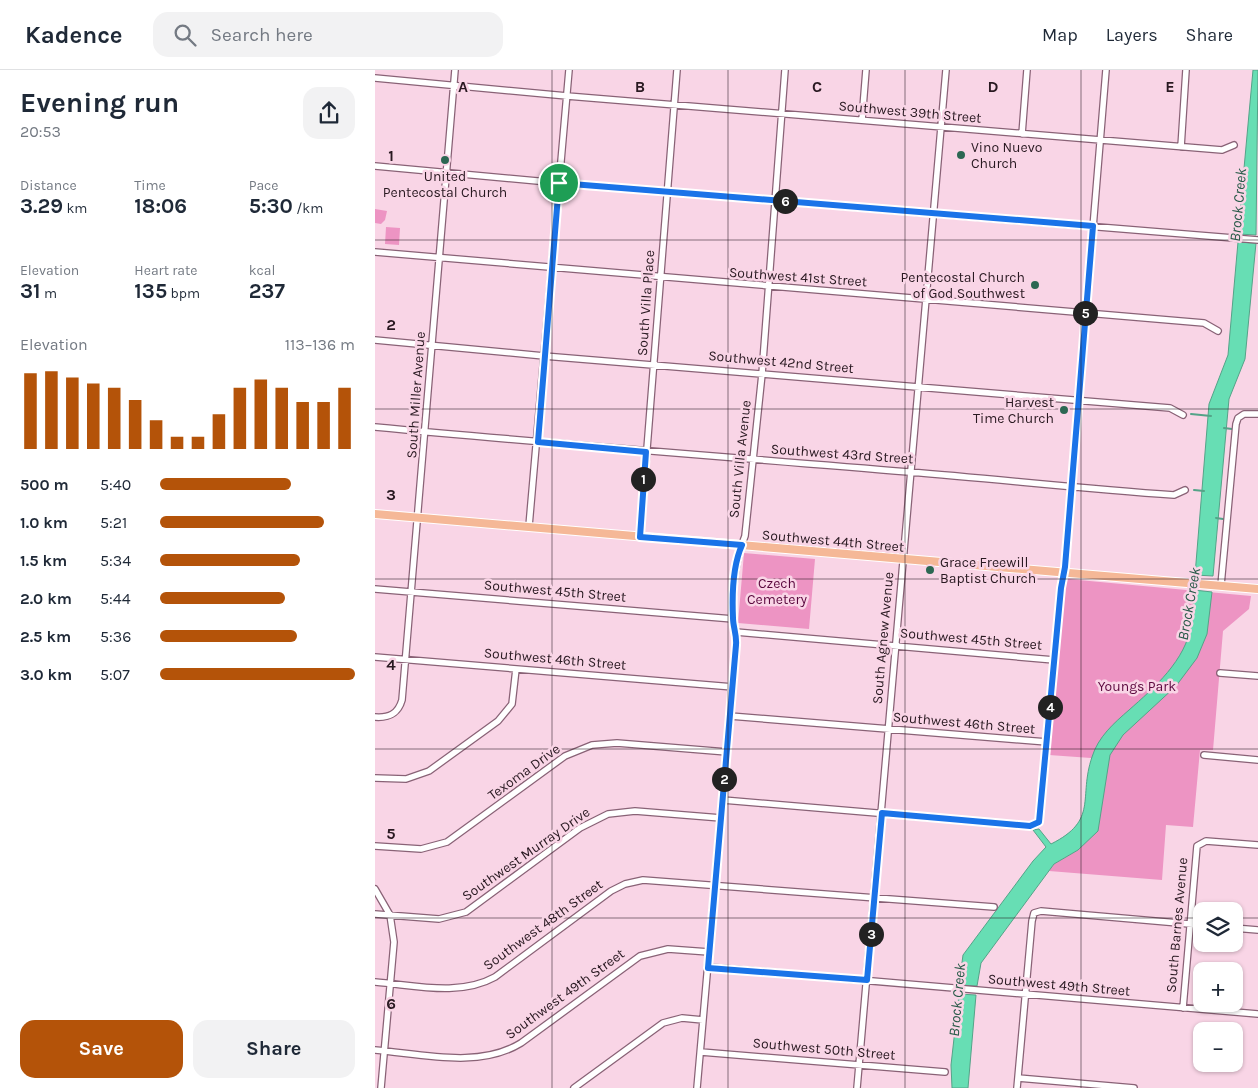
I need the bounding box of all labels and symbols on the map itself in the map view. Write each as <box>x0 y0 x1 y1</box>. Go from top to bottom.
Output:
text: A <box>458 77 468 96</box>
text: B <box>635 77 645 96</box>
text: C <box>812 77 822 96</box>
text: D <box>988 77 999 96</box>
text: E <box>1165 77 1175 96</box>
street label: Southwest 39th Street <box>838 97 982 127</box>
place label: Vino Nuevo Church <box>971 139 1042 172</box>
text: 1 <box>388 146 394 165</box>
marker: Vino Nuevo Church <box>955 149 967 161</box>
marker: United Pentecostal Church <box>439 154 451 166</box>
pin <box>538 162 580 204</box>
water label: Brock Creek <box>1226 167 1250 242</box>
place label: United Pentecostal Church <box>383 168 507 201</box>
pin: 6 <box>773 188 797 214</box>
street label: South Villa Place <box>634 249 658 357</box>
street label: Southwest 41st Street <box>728 264 868 290</box>
place label: Pentecostal Church of God Southwest <box>900 269 1025 302</box>
marker: Pentecostal Church of God Southwest <box>1029 279 1041 291</box>
pin: 5 <box>1073 300 1097 326</box>
text: 2 <box>386 315 396 334</box>
street label: South Miller Avenue <box>403 331 429 459</box>
street label: Southwest 42nd Street <box>708 347 854 377</box>
place label: Harvest Time Church <box>973 394 1054 427</box>
street label: South Villa Avenue <box>725 399 755 519</box>
marker: Harvest Time Church <box>1058 404 1070 416</box>
street label: Southwest 43rd Street <box>770 441 914 467</box>
pin: 1 <box>631 466 655 492</box>
text: 3 <box>386 485 396 504</box>
street label: Southwest 44th Street <box>761 526 905 556</box>
place label: Grace Freewill Baptist Church <box>940 554 1036 587</box>
marker: Grace Freewill Baptist Church <box>924 564 936 576</box>
water label: Brock Creek <box>1174 566 1204 642</box>
street label: South Agnew Avenue <box>869 571 897 705</box>
park label: Czech Cemetery <box>747 575 808 608</box>
street label: Southwest 45th Street <box>483 576 627 606</box>
street label: Southwest 45th Street <box>899 624 1043 654</box>
street label: Southwest 46th Street <box>483 644 627 674</box>
text: 4 <box>386 655 396 674</box>
park label: Youngs Park <box>1098 678 1176 695</box>
pin: 4 <box>1037 694 1063 720</box>
street label: Southwest 46th Street <box>892 708 1036 738</box>
street label: Texoma Drive <box>485 740 563 804</box>
pin: 2 <box>711 766 737 792</box>
street label: Southwest Murray Drive <box>459 803 593 905</box>
text: 5 <box>386 824 396 843</box>
street label: South Barnes Avenue <box>1163 857 1191 993</box>
street label: Southwest 48th Street <box>480 876 606 974</box>
pin: 3 <box>859 922 883 946</box>
street label: Southwest 49th Street <box>502 945 628 1043</box>
water label: Brock Creek <box>945 962 969 1037</box>
street label: Southwest 49th Street <box>987 970 1131 1000</box>
text: 6 <box>386 994 396 1013</box>
street label: Southwest 50th Street <box>752 1034 896 1064</box>

